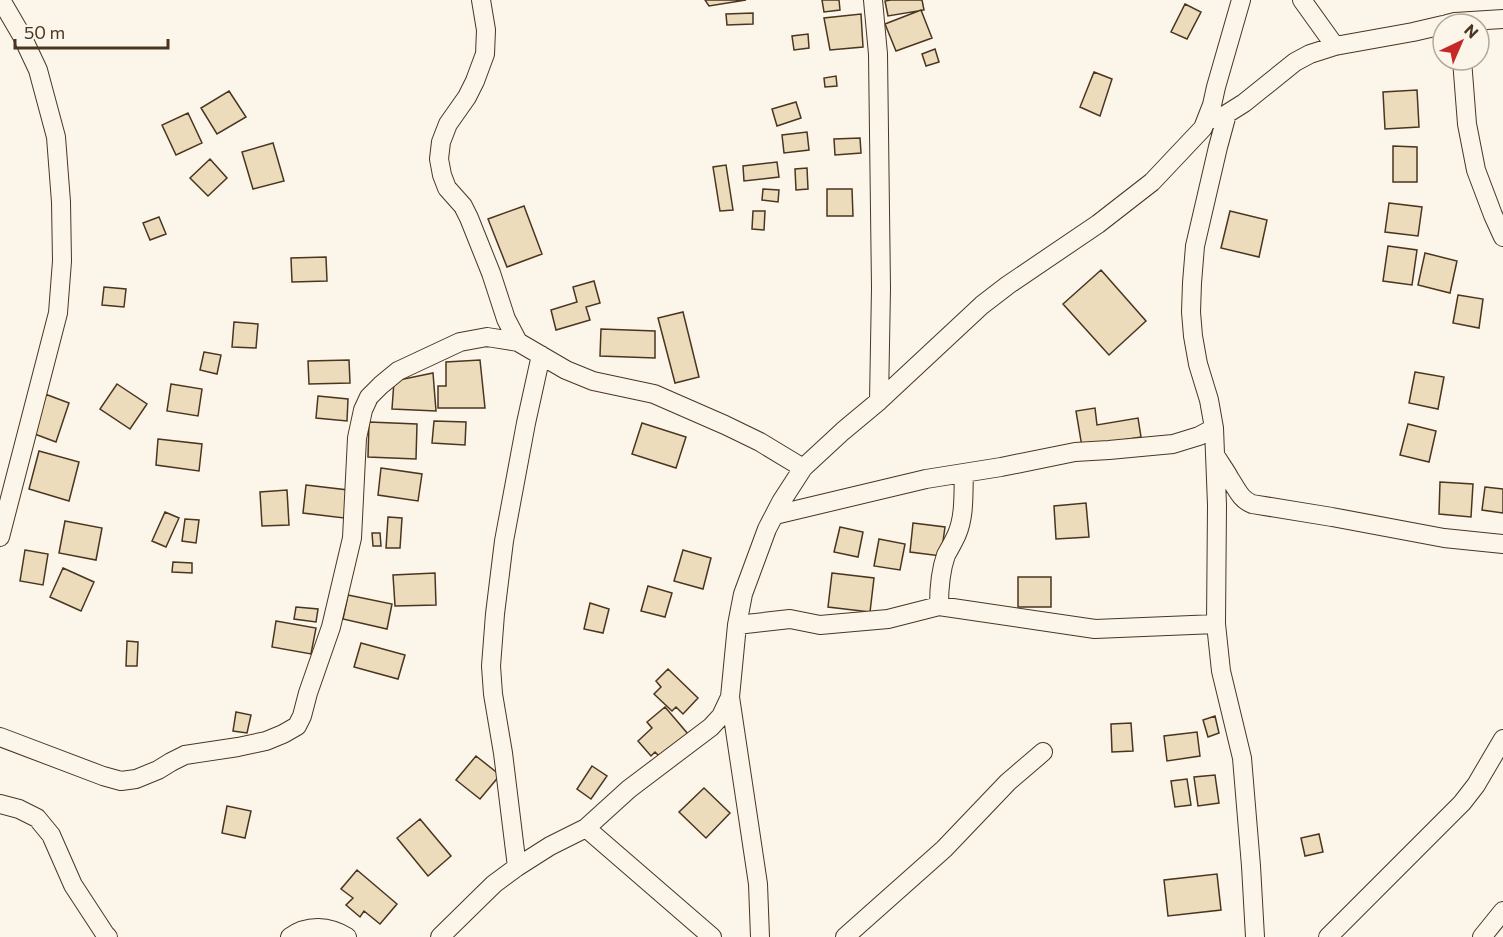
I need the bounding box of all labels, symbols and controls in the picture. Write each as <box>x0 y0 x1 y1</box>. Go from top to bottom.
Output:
scale bar <box>15 12 168 50</box>
north arrow <box>1431 12 1491 72</box>
text: N <box>1461 20 1483 42</box>
text: 50 m <box>24 21 65 43</box>

